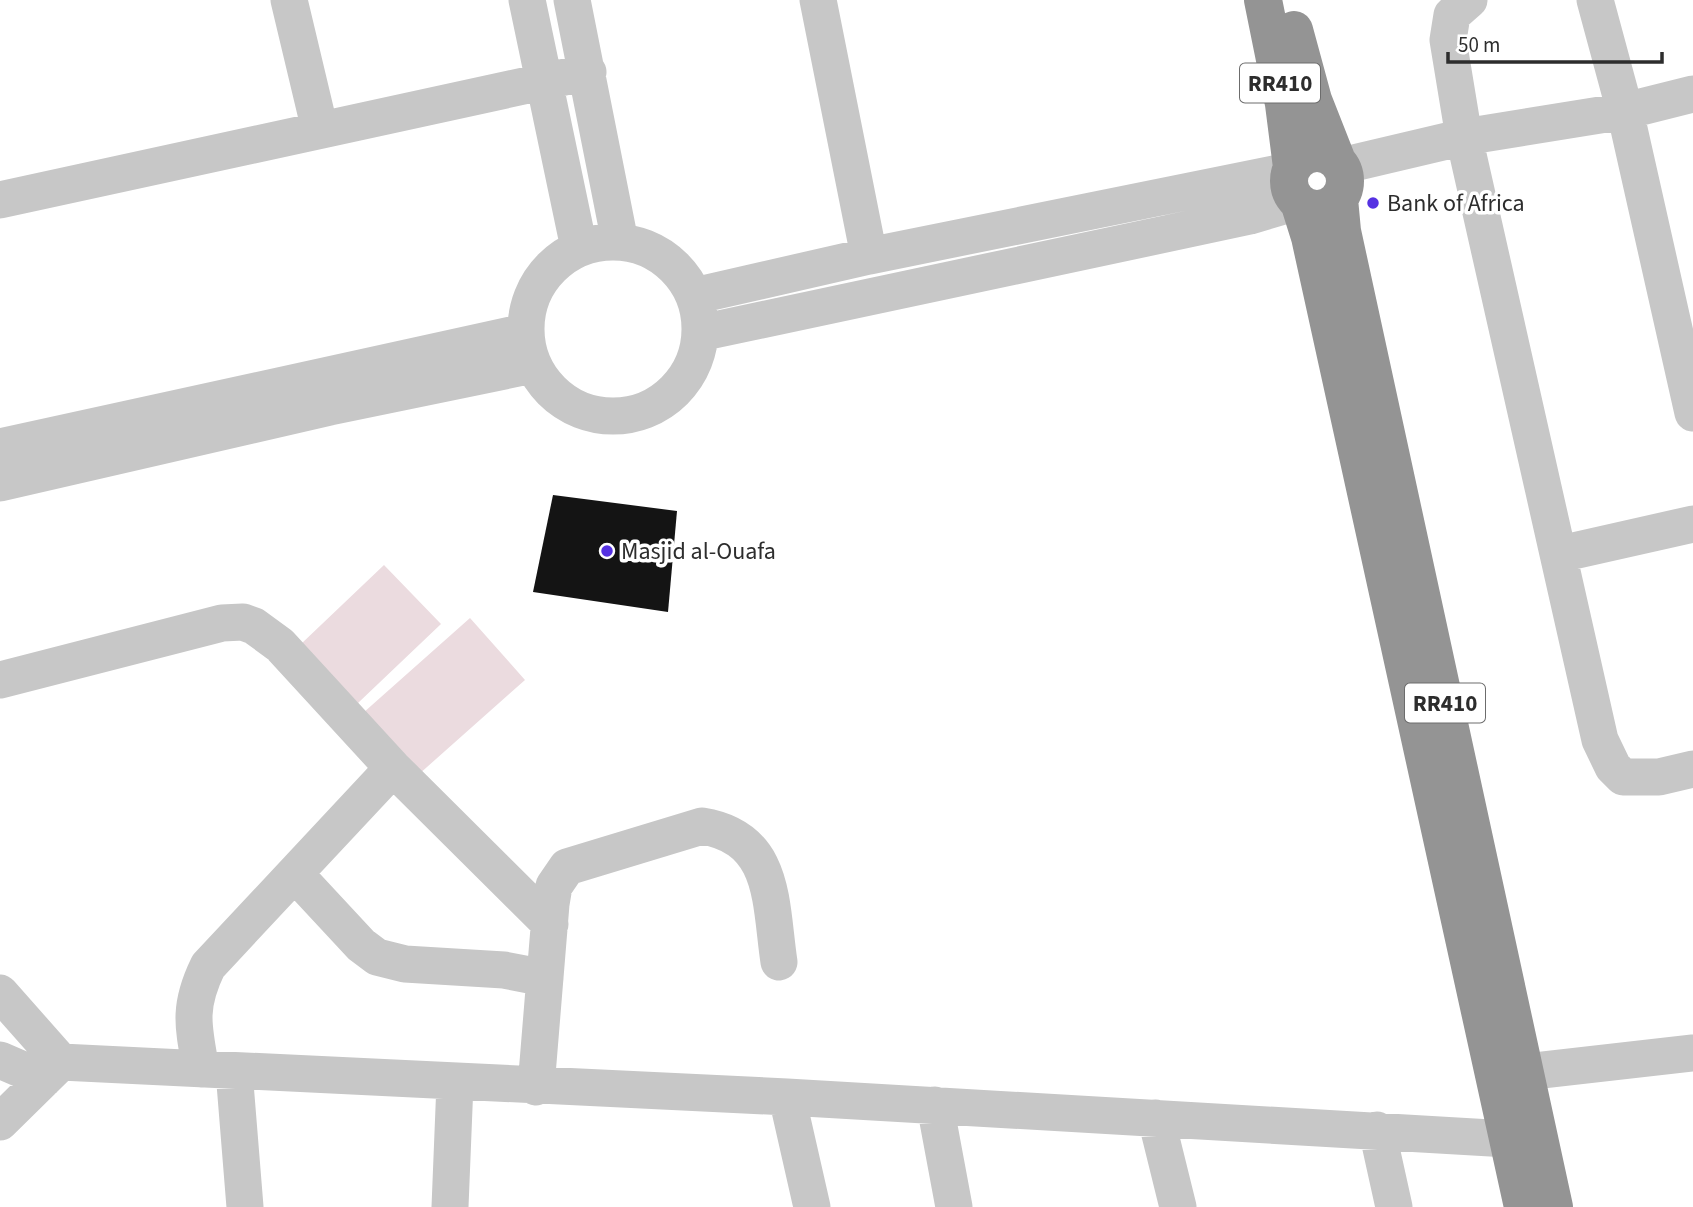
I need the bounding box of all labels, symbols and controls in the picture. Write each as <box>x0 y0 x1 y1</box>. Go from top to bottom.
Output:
scale bar <box>1448 21 1662 65</box>
text: 50 m <box>1458 30 1500 60</box>
road number: RR410 <box>1240 64 1320 102</box>
place label: Bank of Africa <box>1387 186 1525 221</box>
marker: Bank of Africa <box>1365 195 1381 211</box>
place label: Masjid al-Ouafa <box>621 534 776 569</box>
marker: Masjid al-Ouafa <box>599 543 615 559</box>
road number: RR410 <box>1405 684 1485 722</box>

